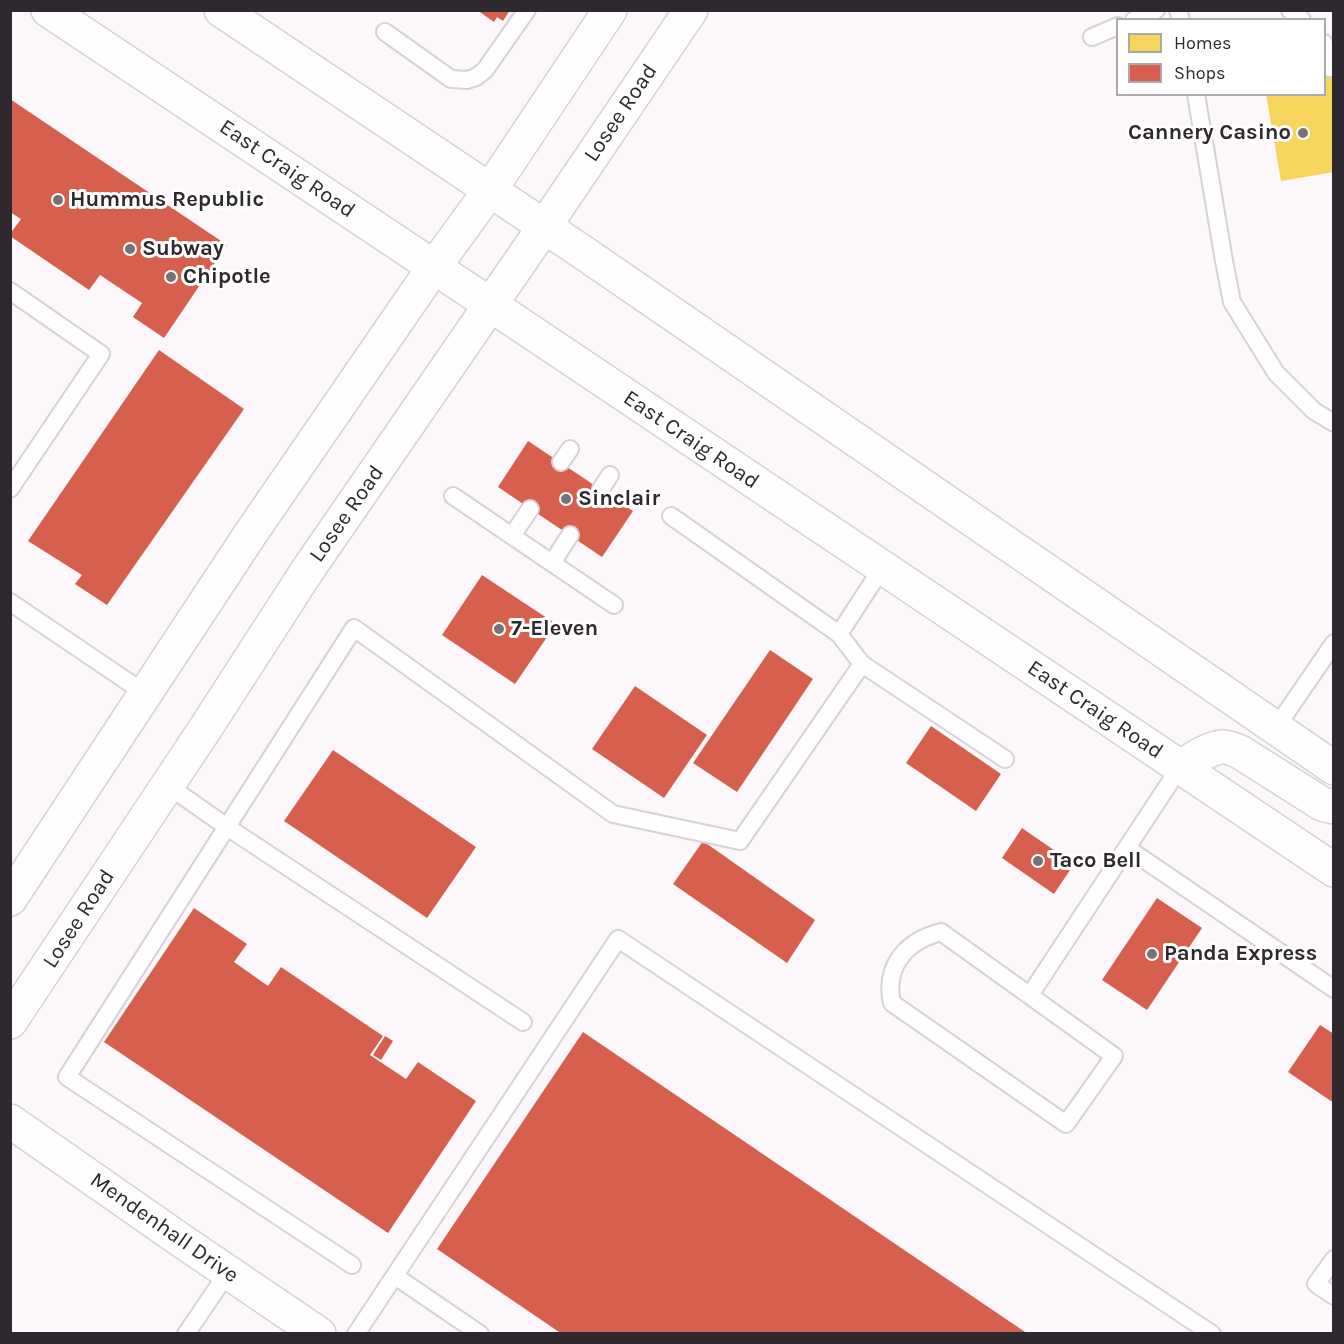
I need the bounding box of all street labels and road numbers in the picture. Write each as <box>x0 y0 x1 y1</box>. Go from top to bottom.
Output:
street label: Losee Road <box>579 59 663 167</box>
street label: East Craig Road <box>214 114 360 224</box>
street label: East Craig Road <box>618 385 764 495</box>
street label: Losee Road <box>304 460 390 568</box>
street label: East Craig Road <box>1022 655 1168 765</box>
street label: Losee Road <box>37 865 121 973</box>
street label: Mendenhall Drive <box>85 1167 243 1289</box>

